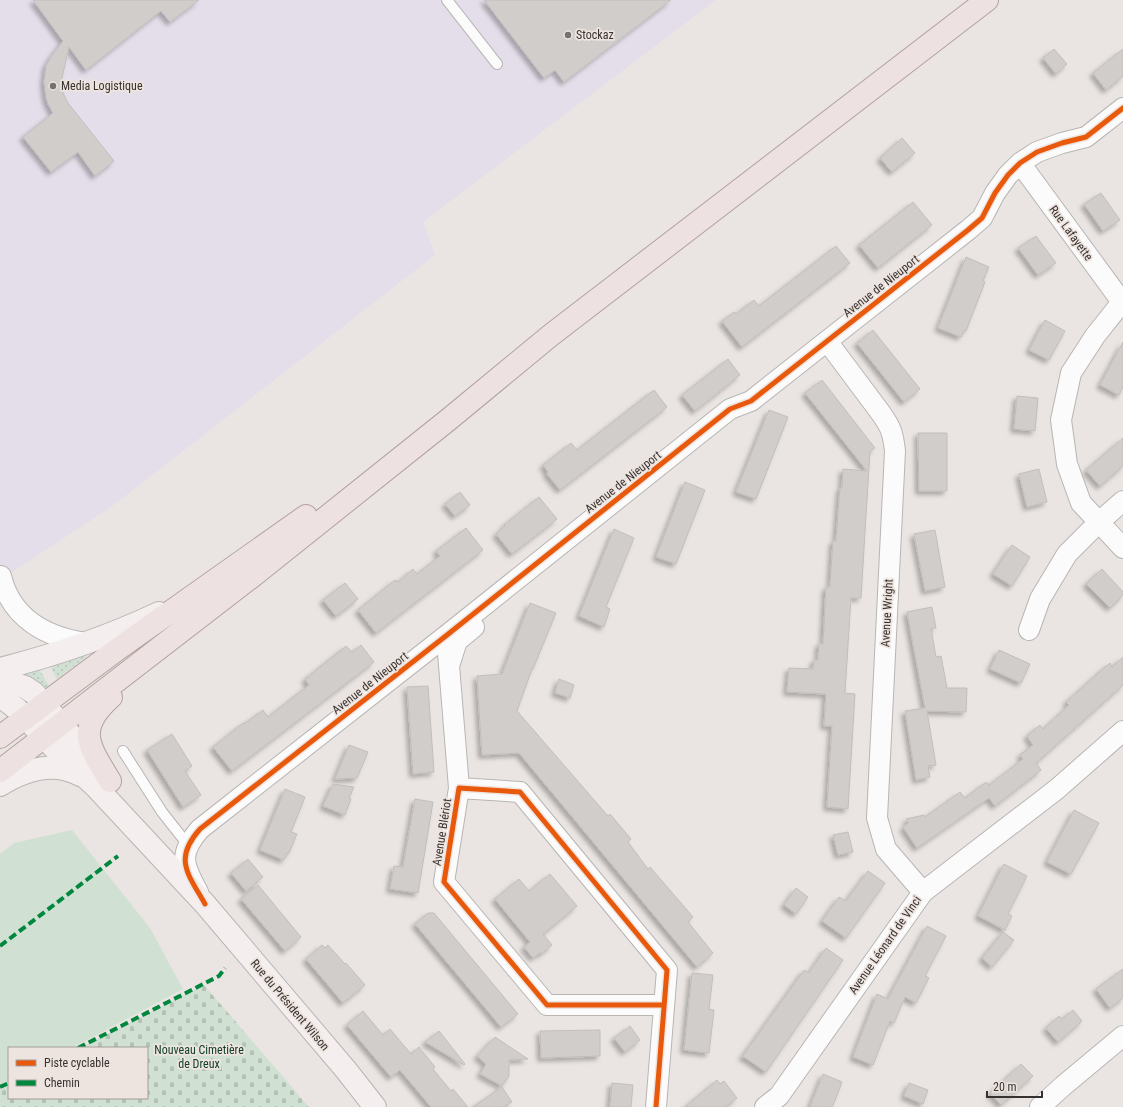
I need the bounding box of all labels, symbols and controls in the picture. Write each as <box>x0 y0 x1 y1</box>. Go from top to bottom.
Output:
place label: Stockaz <box>576 28 614 42</box>
marker: Stockaz <box>563 30 573 40</box>
place label: Media Logistique <box>61 79 143 93</box>
marker: Media Logistique <box>48 81 58 91</box>
street label: Rue Lafayette <box>1046 203 1096 264</box>
street label: Avenue de Nieuport <box>840 252 922 320</box>
street label: Avenue de Nieuport <box>582 448 664 516</box>
street label: Avenue Wright <box>878 578 896 647</box>
street label: Avenue de Nieuport <box>329 649 411 717</box>
street label: Avenue Blériot <box>430 797 454 867</box>
street label: Avenue Léonard de Vinci <box>846 893 924 997</box>
street label: Rue du Président Wilson <box>248 957 332 1054</box>
park label: Nouveau Cimetière de Dreux <box>154 1043 244 1071</box>
legend <box>8 1047 148 1099</box>
text: Piste cyclable <box>44 1056 110 1070</box>
scale bar <box>987 1073 1042 1099</box>
text: Chemin <box>44 1076 80 1090</box>
text: 20 m <box>993 1080 1017 1094</box>

